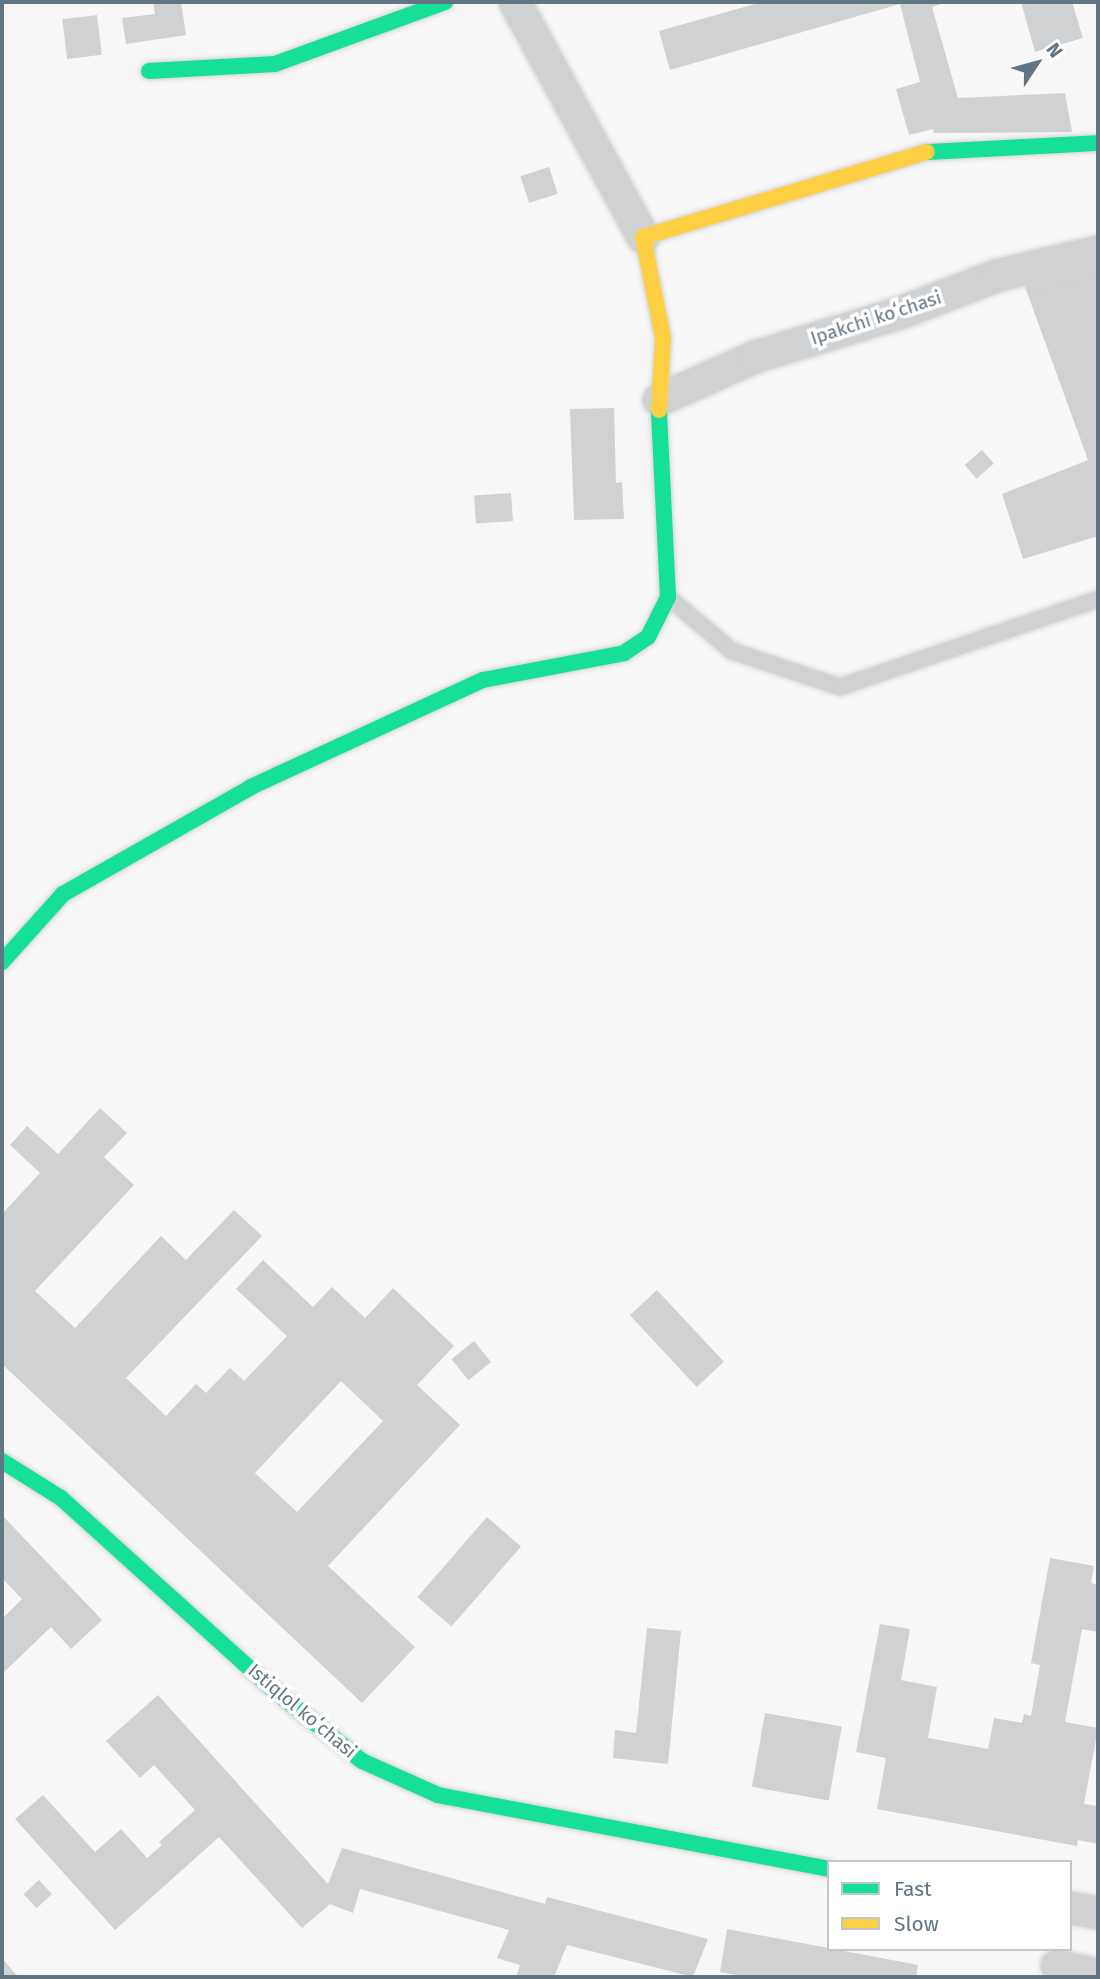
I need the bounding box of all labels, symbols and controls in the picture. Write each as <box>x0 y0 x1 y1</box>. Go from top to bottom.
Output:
north arrow <box>1002 28 1072 98</box>
text: N <box>1041 38 1067 62</box>
street label: Ipakchi koʻchasi <box>808 286 944 350</box>
street label: Istiqlol koʻchasi <box>243 1659 361 1763</box>
legend <box>827 1860 1072 1951</box>
text: Fast <box>894 1876 932 1902</box>
text: Slow <box>894 1911 939 1937</box>

